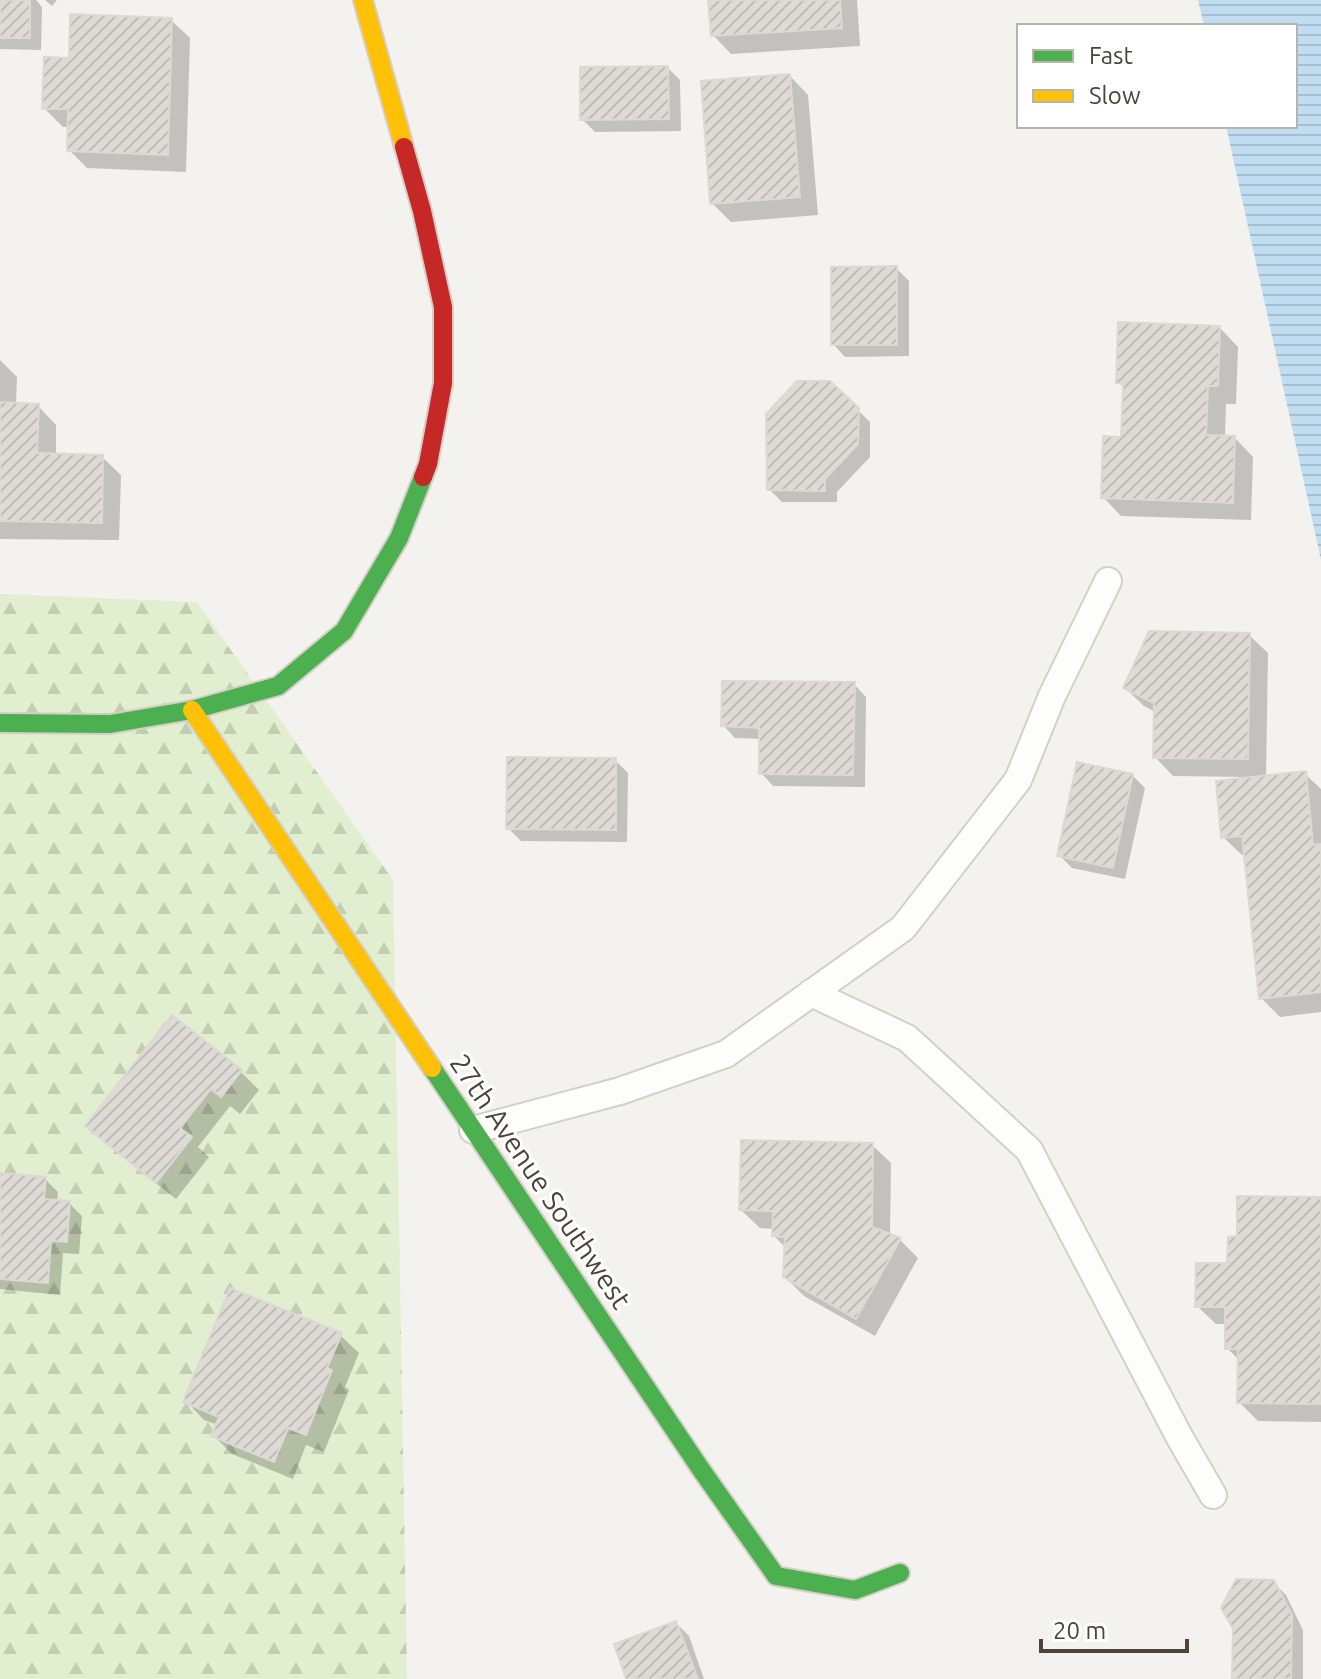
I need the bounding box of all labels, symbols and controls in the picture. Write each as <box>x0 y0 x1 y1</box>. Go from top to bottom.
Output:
legend <box>1017 24 1297 128</box>
text: Fast <box>1089 42 1133 69</box>
text: Slow <box>1089 82 1141 109</box>
street label: 27th Avenue Southwest <box>444 1048 638 1314</box>
scale bar <box>1041 1603 1187 1653</box>
text: 20 m <box>1053 1617 1106 1644</box>

